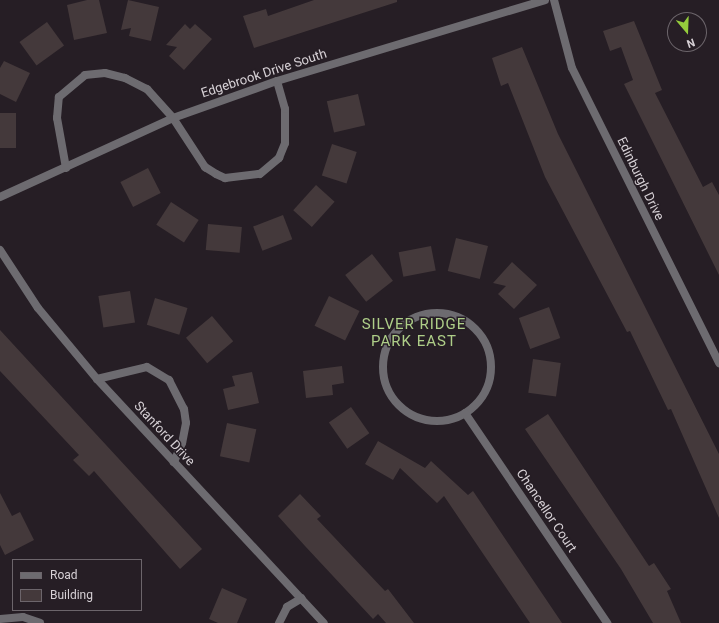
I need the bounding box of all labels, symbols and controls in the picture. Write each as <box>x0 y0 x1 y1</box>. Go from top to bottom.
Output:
north arrow <box>667 12 707 52</box>
text: N <box>685 35 697 50</box>
street label: Edgebrook Drive South <box>199 46 329 102</box>
street label: Edinburgh Drive <box>613 135 667 223</box>
district label: SILVER RIDGE PARK EAST <box>362 315 466 350</box>
street label: Stanford Drive <box>130 399 198 469</box>
street label: Chancellor Court <box>512 466 580 556</box>
legend <box>12 559 142 611</box>
text: Road <box>50 568 78 582</box>
text: Building <box>50 588 93 602</box>

